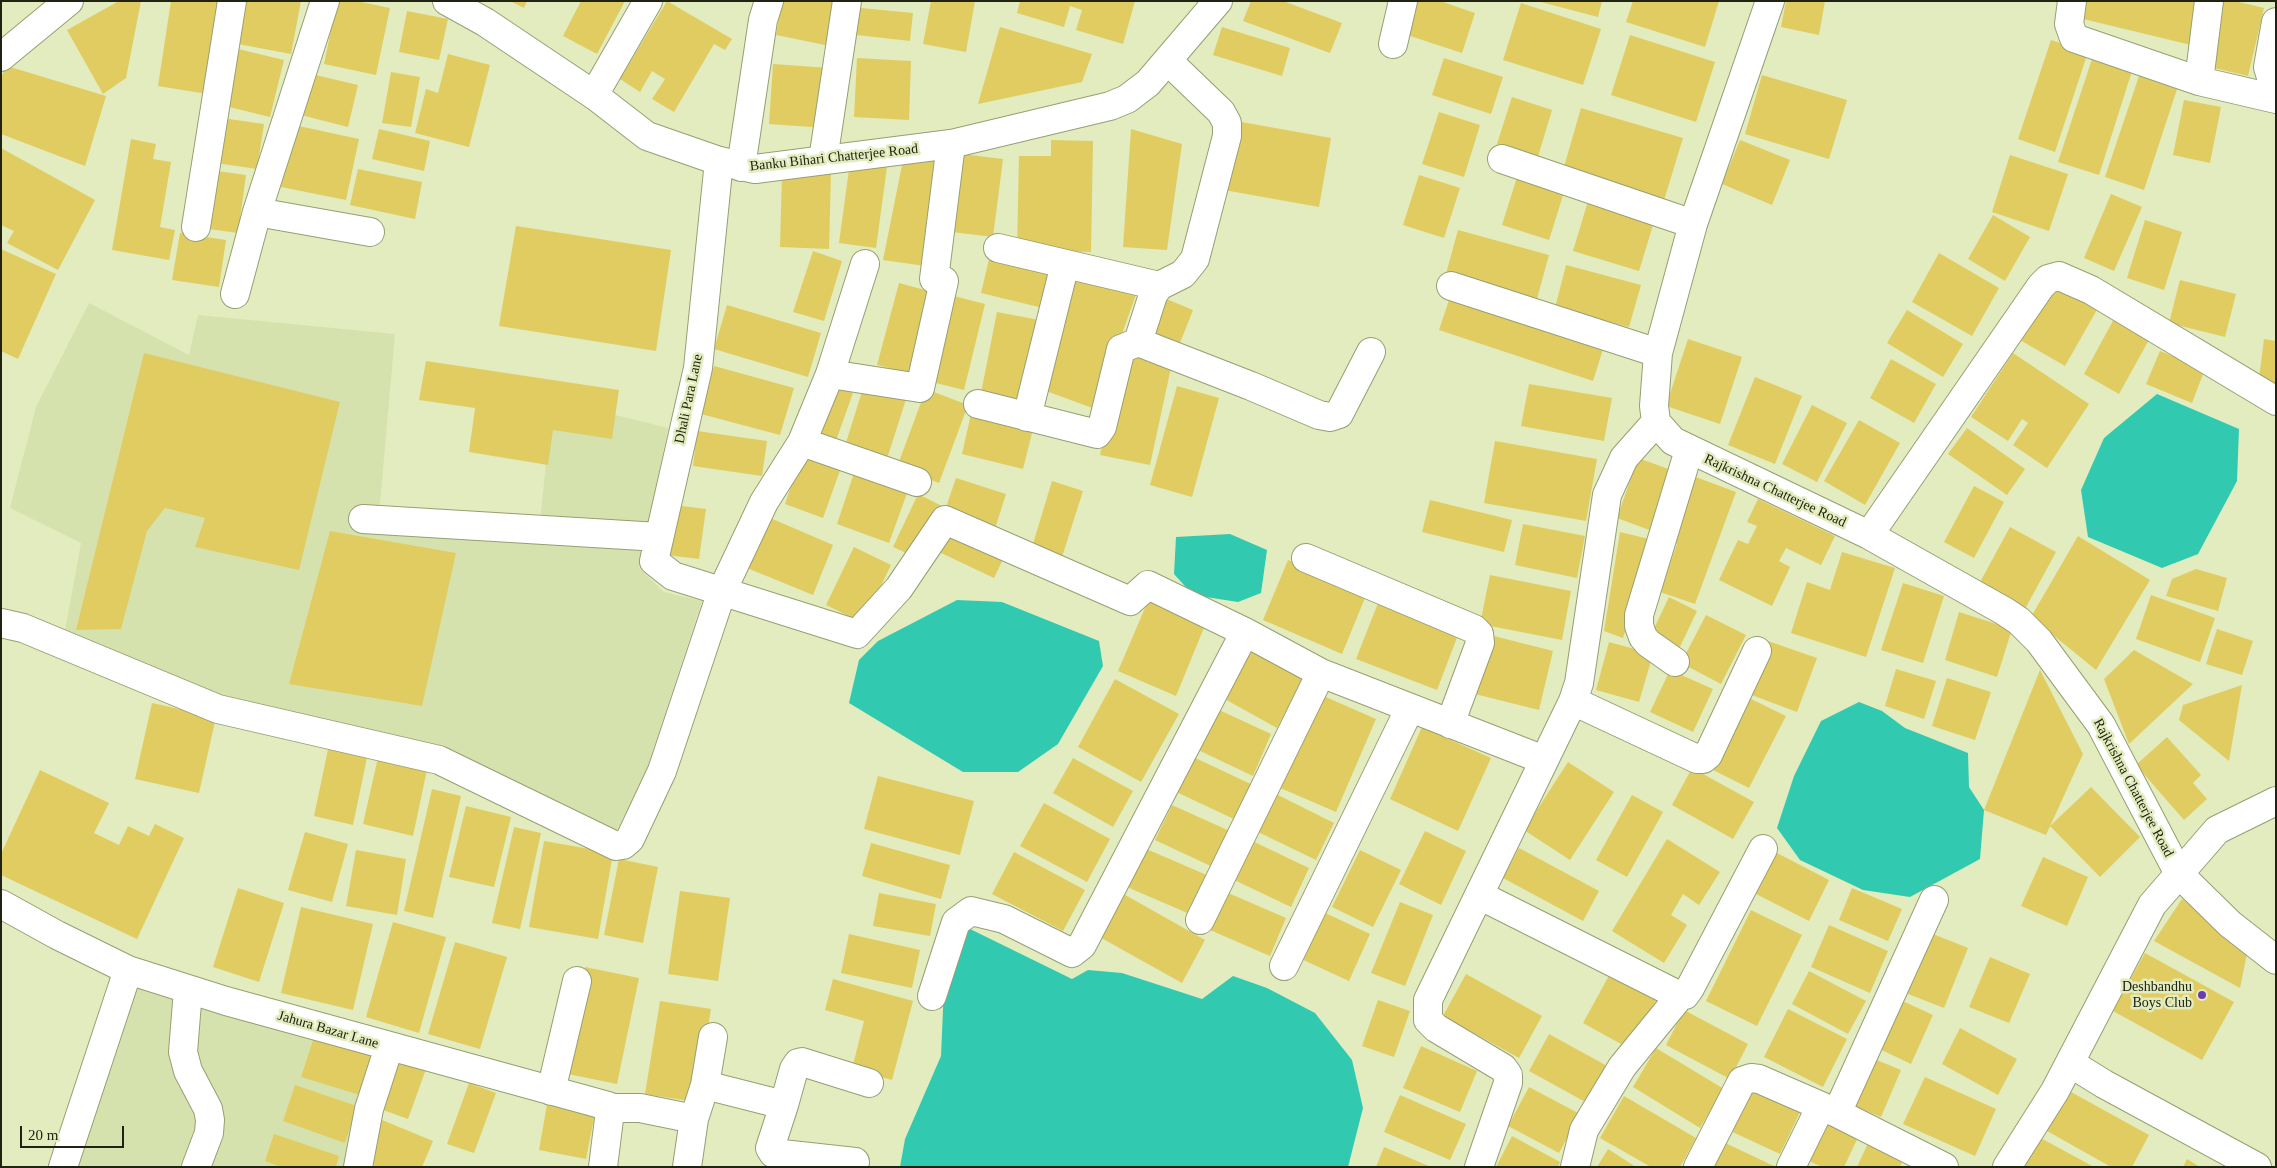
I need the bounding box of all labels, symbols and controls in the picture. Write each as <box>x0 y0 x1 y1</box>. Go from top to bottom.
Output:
street label: Banku Bihari Chatterjee Road <box>749 141 919 175</box>
street label: Dhali Para Lane <box>671 353 707 445</box>
street label: Rajkrishna Chatterjee Road <box>1701 451 1849 531</box>
street label: Rajkrishna Chatterjee Road <box>2089 716 2177 860</box>
place label: Deshbandhu Boys Club <box>2122 979 2192 1012</box>
marker: Deshbandhu Boys Club <box>2196 989 2208 1001</box>
street label: Jahura Bazar Lane <box>276 1008 380 1052</box>
scale bar <box>22 1116 126 1148</box>
text: 20 m <box>28 1127 58 1143</box>

